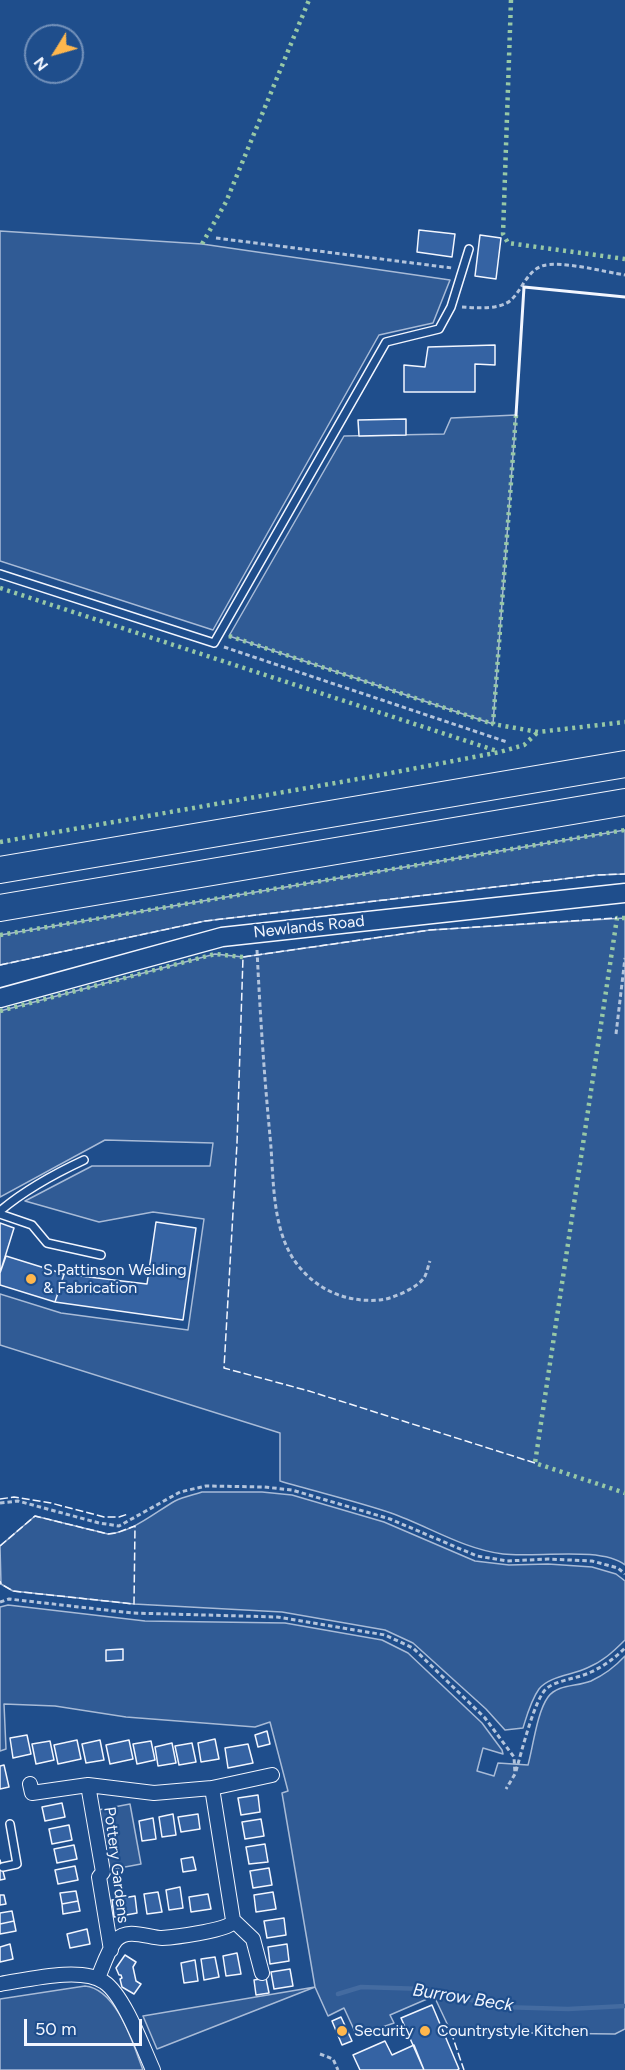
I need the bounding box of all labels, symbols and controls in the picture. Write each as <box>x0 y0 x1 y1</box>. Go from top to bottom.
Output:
north arrow <box>24 24 84 84</box>
text: N <box>30 53 52 75</box>
street label: Newlands Road <box>252 912 366 942</box>
place label: S Pattinson Welding & Fabrication <box>43 1260 187 1298</box>
marker: S Pattinson Welding & Fabrication <box>24 1272 38 1286</box>
street label: Pottery Gardens <box>99 1806 133 1924</box>
water label: Burrow Beck <box>411 1979 515 2017</box>
scale bar <box>27 2007 146 2045</box>
text: 50 m <box>35 2018 77 2040</box>
place label: Security <box>354 2021 414 2041</box>
place label: Countrystyle Kitchen <box>437 2021 588 2041</box>
marker: Security <box>335 2024 349 2038</box>
marker: Countrystyle Kitchen <box>418 2024 432 2038</box>

